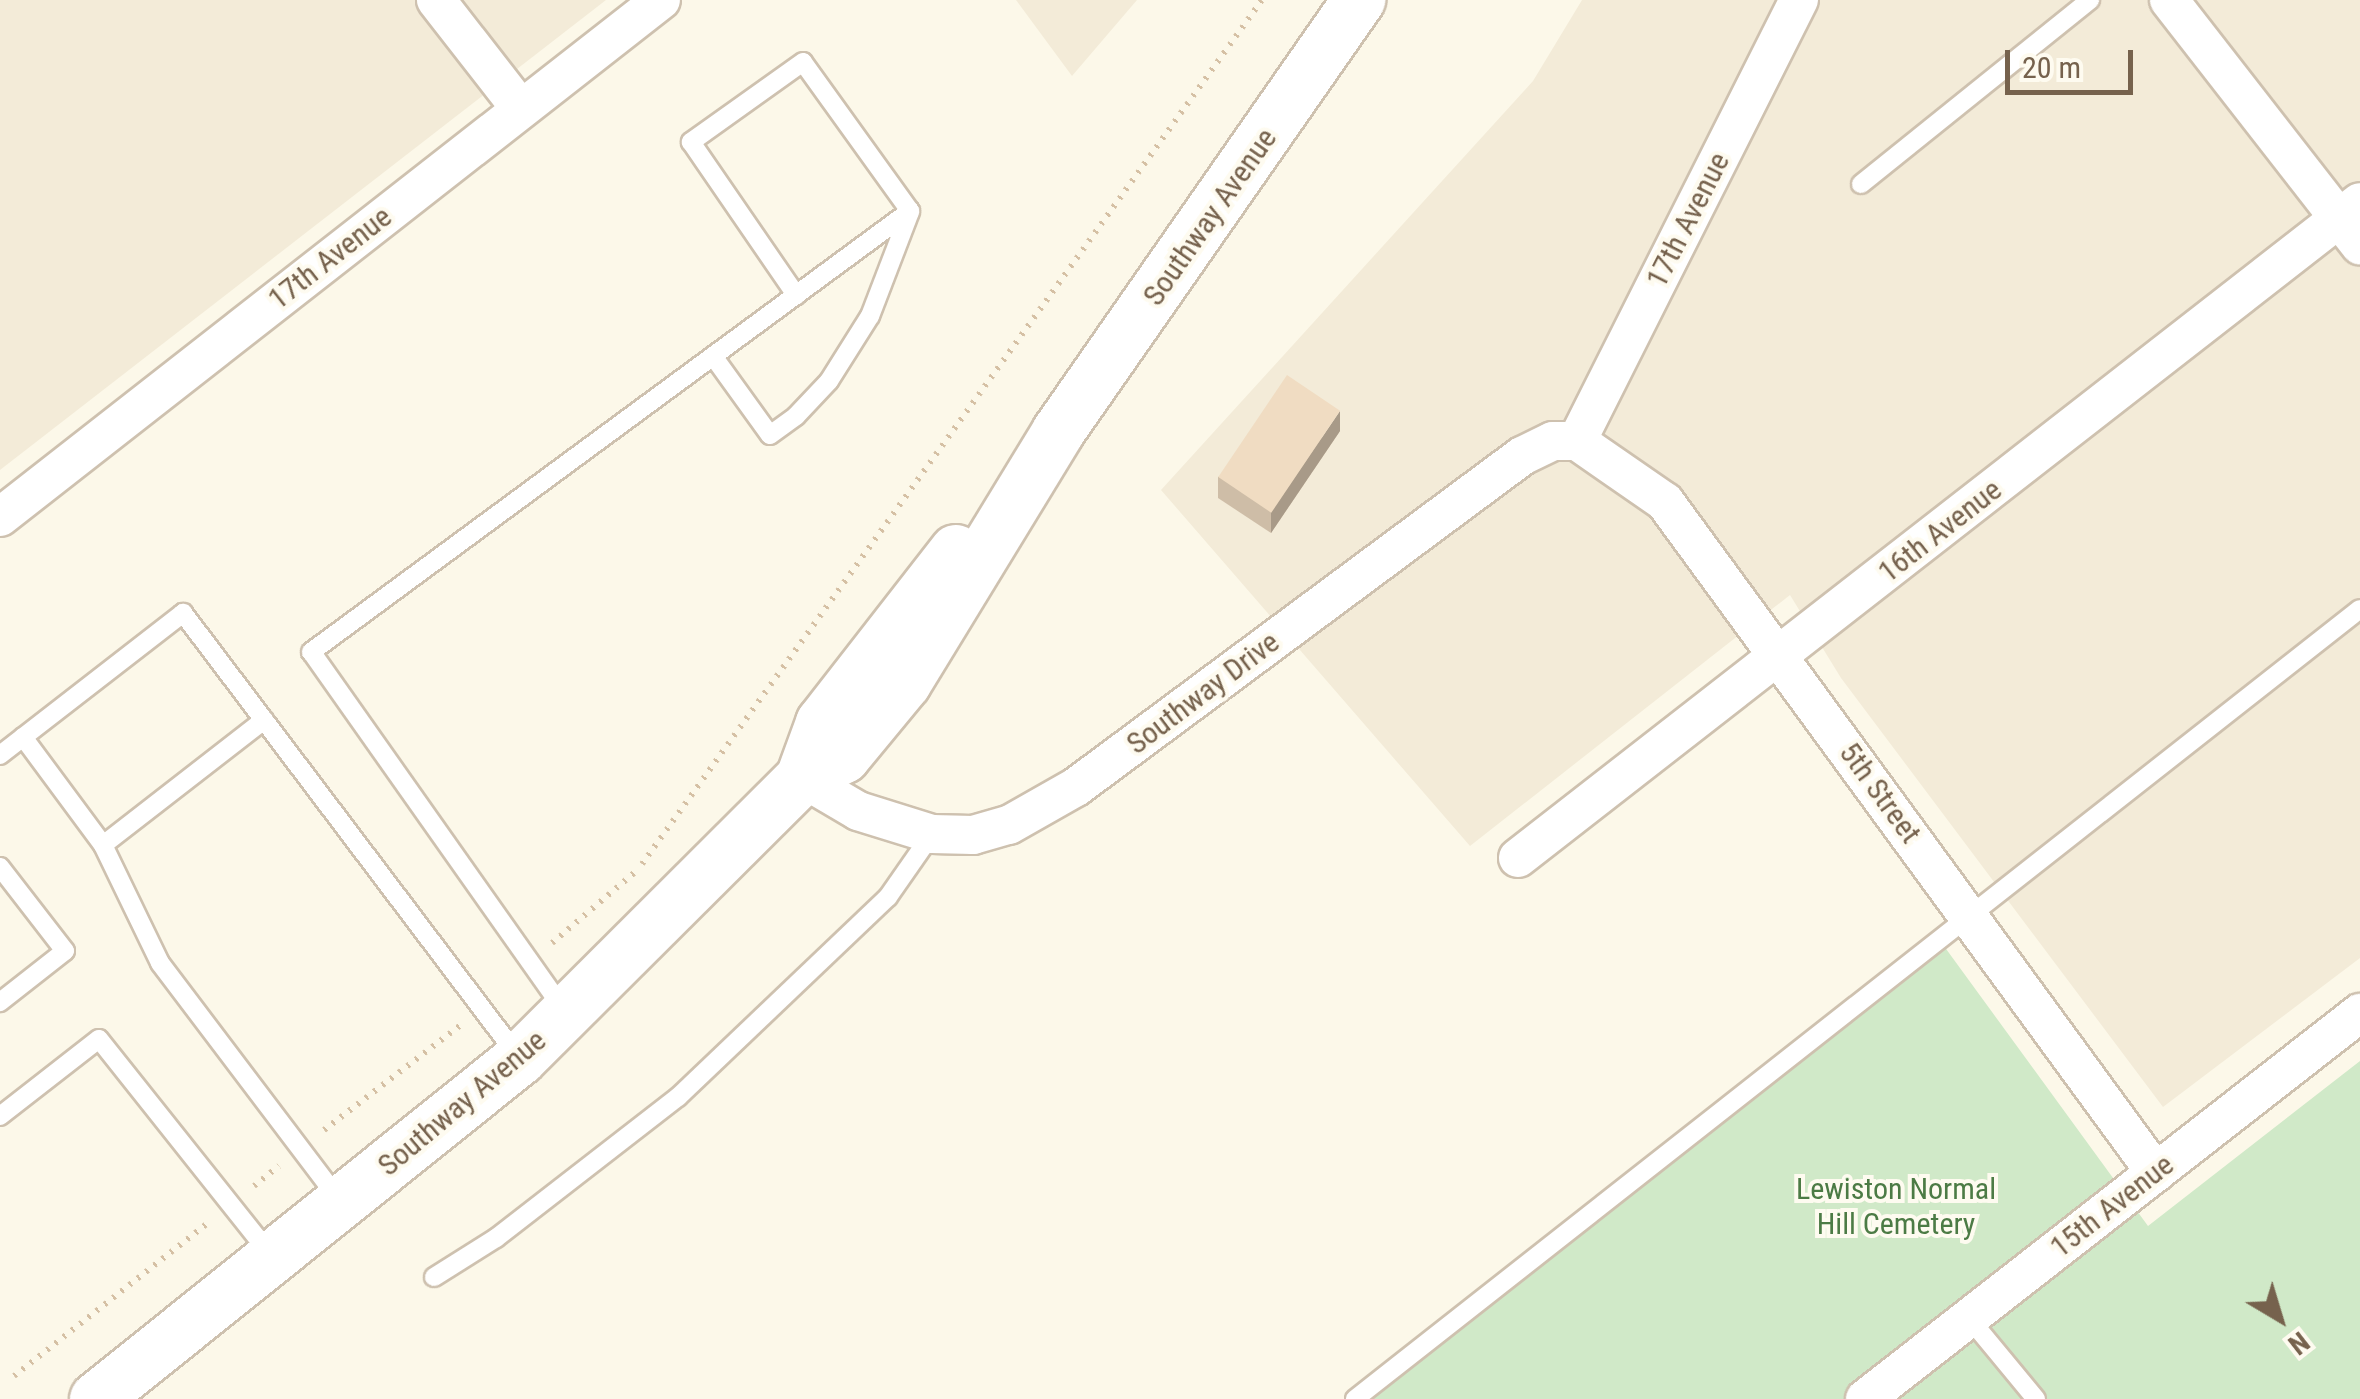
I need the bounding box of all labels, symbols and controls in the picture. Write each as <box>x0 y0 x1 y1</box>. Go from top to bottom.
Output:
scale bar <box>2010 30 2138 92</box>
text: 20 m <box>2022 50 2081 85</box>
street label: Southway Avenue <box>1136 122 1284 312</box>
street label: 17th Avenue <box>1639 147 1737 293</box>
street label: 17th Avenue <box>261 199 399 317</box>
street label: 16th Avenue <box>1871 472 2009 590</box>
street label: Southway Drive <box>1120 624 1286 762</box>
street label: 5th Street <box>1832 736 1928 850</box>
street label: Southway Avenue <box>371 1022 553 1184</box>
street label: 15th Avenue <box>2043 1147 2181 1265</box>
park label: Lewiston Normal Hill Cemetery <box>1796 1171 1996 1242</box>
north arrow <box>2230 1269 2330 1369</box>
text: N <box>2282 1325 2316 1361</box>

